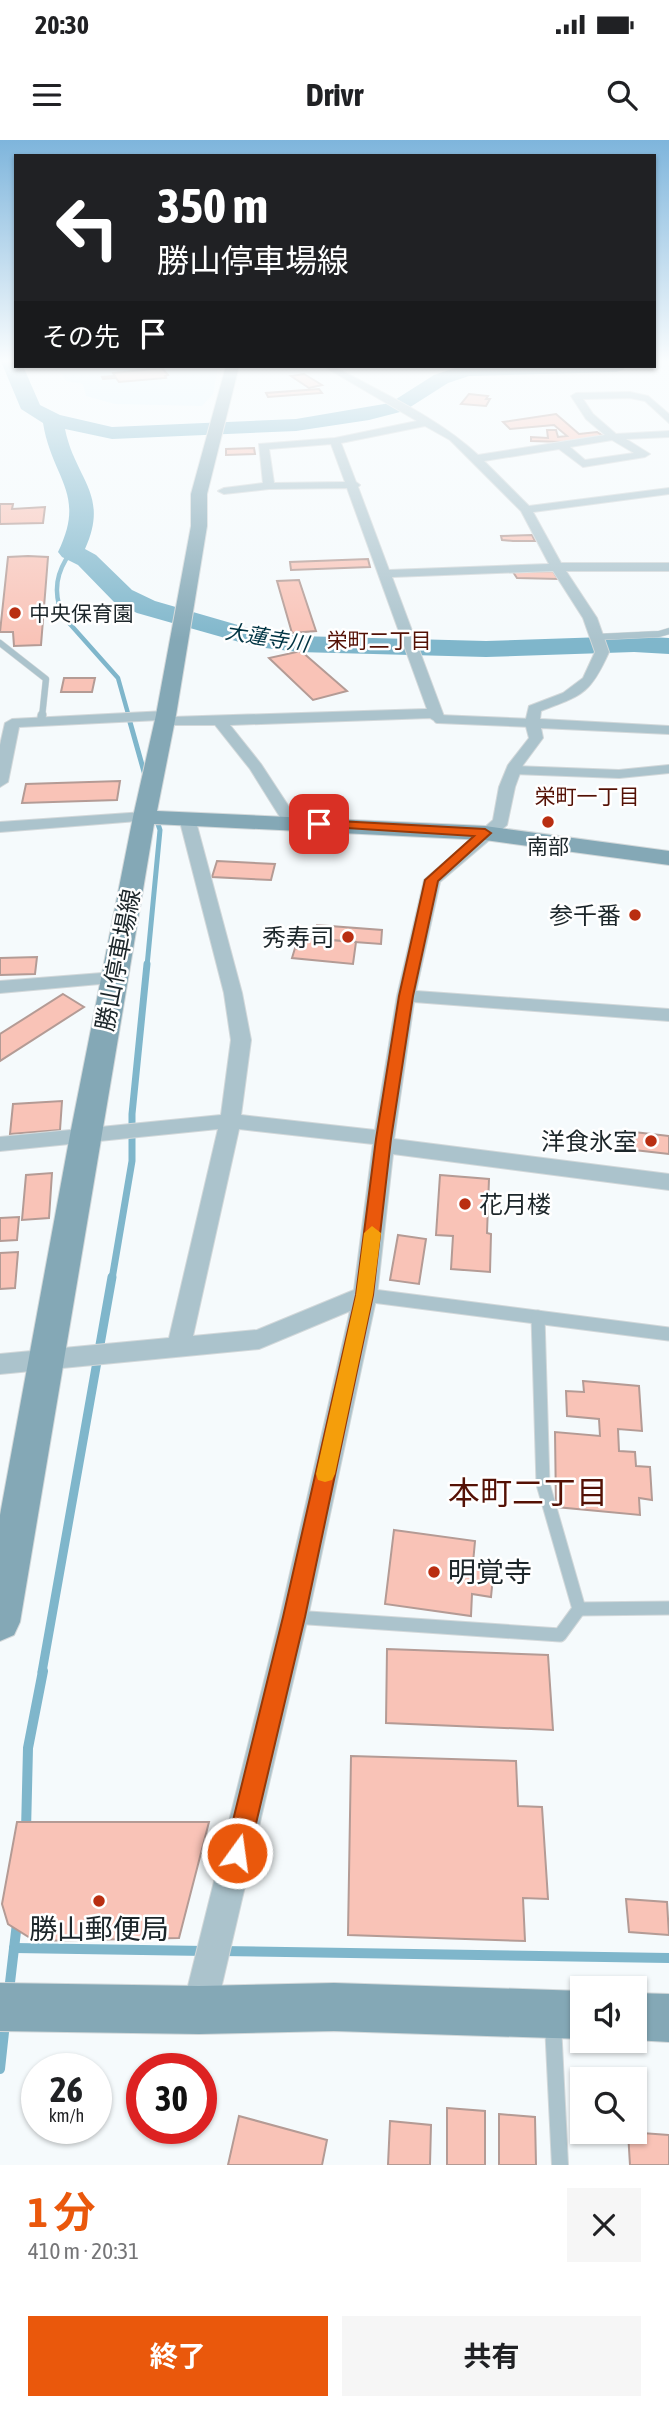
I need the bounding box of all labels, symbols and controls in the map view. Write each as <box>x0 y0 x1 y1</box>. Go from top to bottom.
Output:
text: 20:30 <box>35 10 89 40</box>
icon: menu <box>28 76 66 114</box>
text: Drivr <box>306 76 363 113</box>
icon: search <box>603 76 641 114</box>
text: 350 m <box>157 177 268 233</box>
icon: left <box>42 182 133 273</box>
text: 勝山停車場線 <box>157 242 349 279</box>
icon: arrive <box>134 315 172 353</box>
text: その先 <box>42 322 120 352</box>
place label: 中央保育園 <box>29 601 134 625</box>
marker: 中央保育園 <box>7 605 23 621</box>
water label: 大蓮寺川 <box>224 619 312 656</box>
district label: 栄町二丁目 <box>327 628 432 652</box>
district label: 栄町一丁目 <box>535 784 640 808</box>
pin <box>289 794 349 854</box>
icon: arrive <box>300 805 338 843</box>
marker: 南部 <box>540 814 556 830</box>
place label: 南部 <box>527 834 569 858</box>
street label: 勝山停車場線 <box>91 887 145 1033</box>
place label: 参千番 <box>549 902 621 929</box>
marker: 参千番 <box>627 907 643 923</box>
place label: 秀寿司 <box>262 924 334 951</box>
marker: 秀寿司 <box>340 929 356 945</box>
place label: 洋食氷室 <box>541 1128 637 1155</box>
marker: 洋食氷室 <box>643 1133 659 1149</box>
place label: 花月楼 <box>479 1191 551 1218</box>
marker: 花月楼 <box>457 1196 473 1212</box>
district label: 本町二丁目 <box>448 1474 608 1511</box>
place label: 明覚寺 <box>448 1556 532 1588</box>
marker: 明覚寺 <box>426 1564 442 1580</box>
position arrow <box>200 1816 274 1890</box>
marker: 勝山郵便局 <box>91 1893 107 1909</box>
place label: 勝山郵便局 <box>29 1913 169 1945</box>
map controls <box>570 1976 647 2144</box>
button: sound <box>570 1976 647 2053</box>
speed limit sign: 30 <box>126 2053 217 2144</box>
button: search <box>570 2067 647 2144</box>
text: 26 <box>50 2069 83 2109</box>
text: km/h <box>49 2105 84 2126</box>
text: 1 分 <box>28 2188 96 2236</box>
button: close <box>567 2188 641 2262</box>
text: 410 m · 20:31 <box>28 2238 139 2264</box>
button: 終了 <box>28 2316 328 2396</box>
button: 共有 <box>342 2316 641 2396</box>

